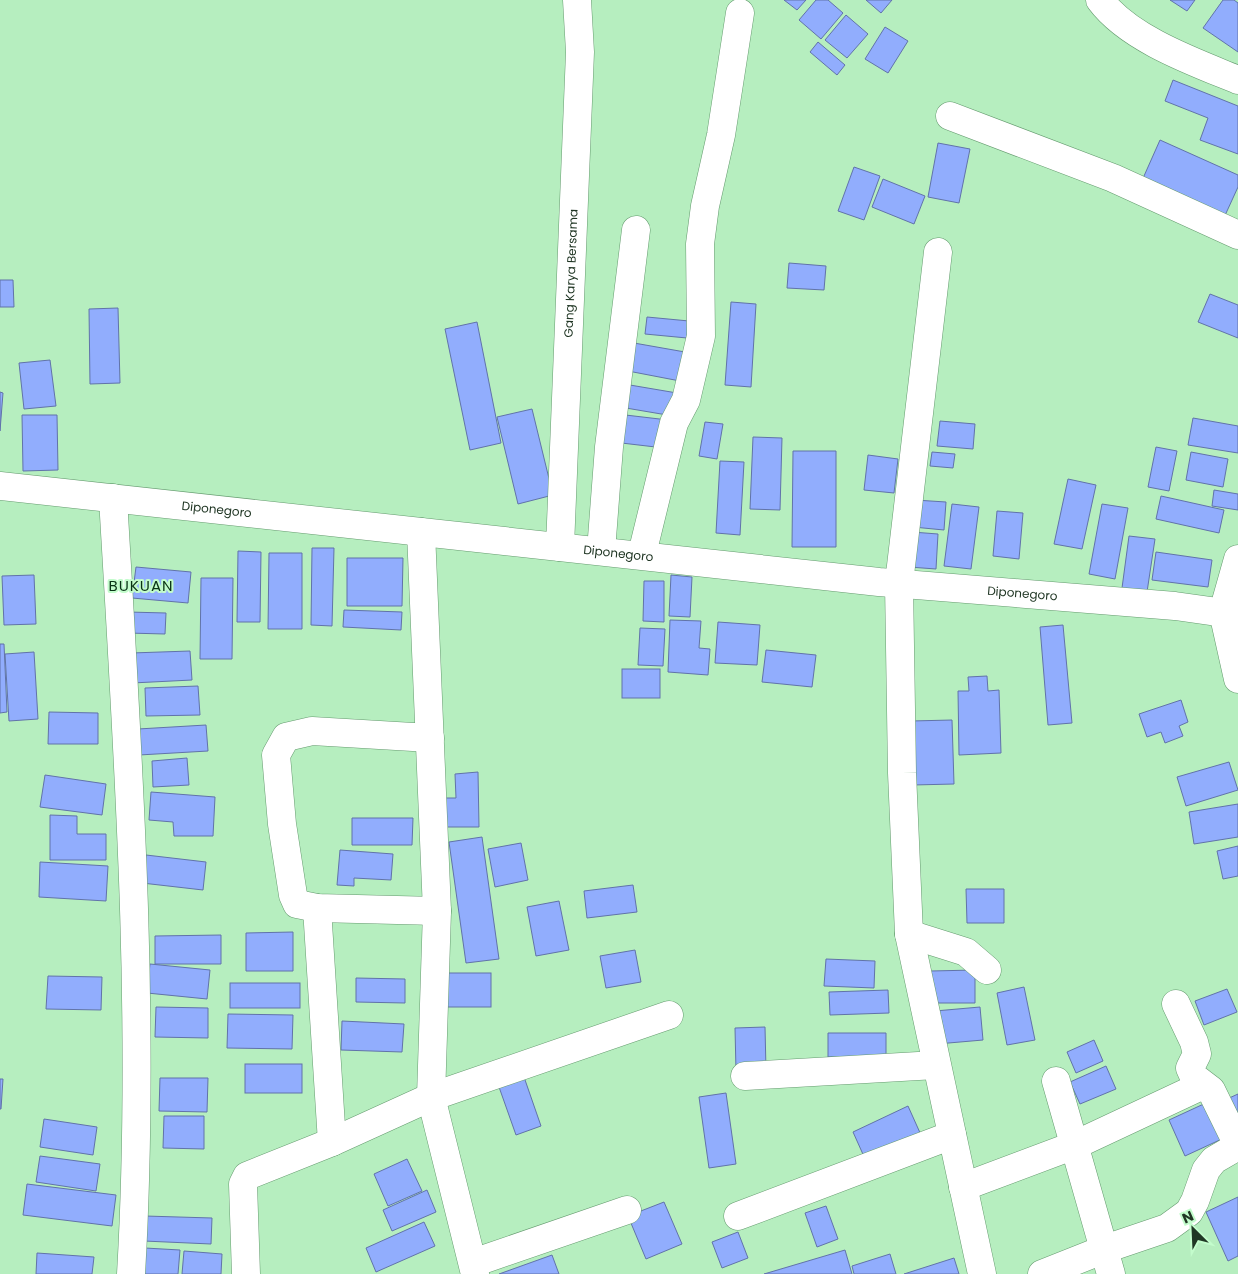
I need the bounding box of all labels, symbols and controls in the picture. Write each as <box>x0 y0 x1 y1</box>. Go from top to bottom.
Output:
street label: Gang Karya Bersama <box>559 209 582 338</box>
street label: Diponegoro <box>181 497 253 521</box>
street label: Diponegoro <box>582 541 655 565</box>
district label: BUKUAN <box>108 575 174 596</box>
street label: Diponegoro <box>987 582 1058 604</box>
north arrow <box>1168 1204 1218 1254</box>
text: N <box>1179 1206 1197 1228</box>

